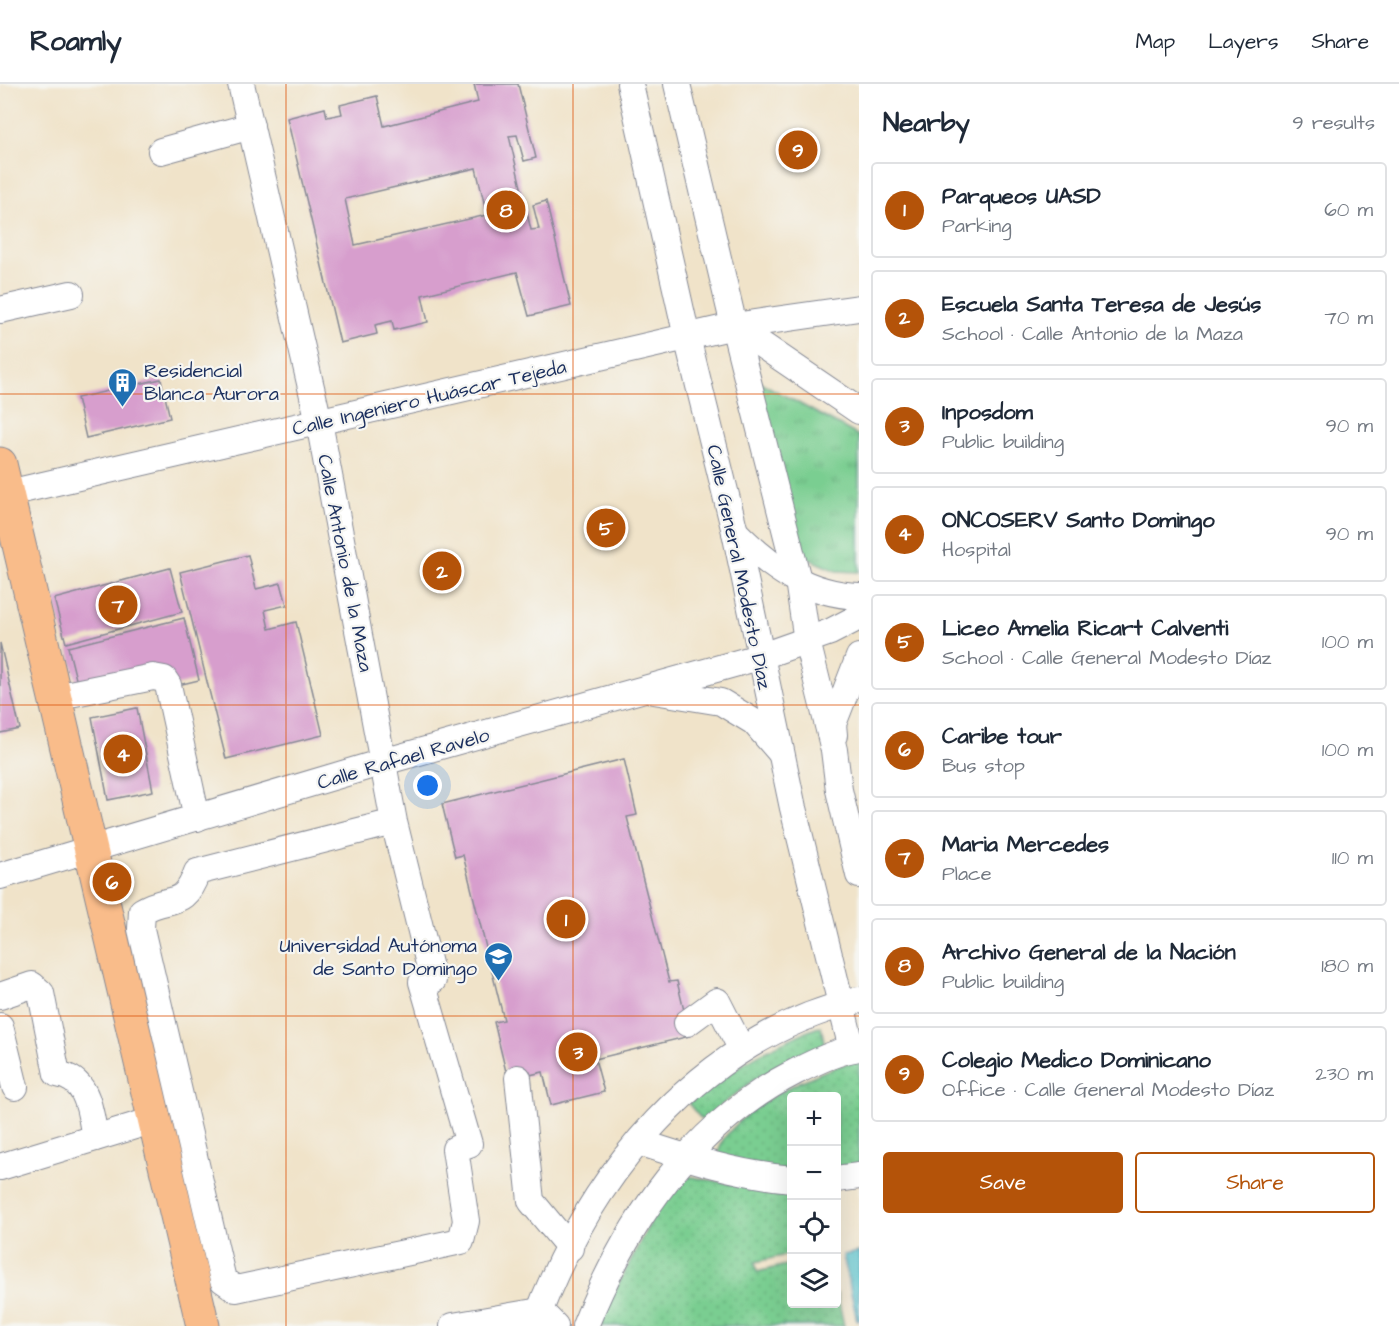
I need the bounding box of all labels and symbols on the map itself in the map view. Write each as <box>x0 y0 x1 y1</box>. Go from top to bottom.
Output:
pin: 9 <box>778 128 818 172</box>
pin: 8 <box>486 188 526 232</box>
street label: Calle Ingeniero Huáscar Tejeda <box>290 353 569 444</box>
place label: Residencial Blanca Aurora <box>144 357 279 408</box>
building icon: Residencial Blanca Aurora <box>107 366 139 408</box>
street label: Calle General Modesto Díaz <box>699 442 779 692</box>
street label: Calle Antonio de la Maza <box>310 452 380 674</box>
pin: 5 <box>586 506 626 550</box>
pin: 2 <box>422 548 462 594</box>
pin: 7 <box>98 582 138 628</box>
street label: Calle Rafael Ravelo <box>314 721 493 797</box>
pin: 4 <box>104 732 142 776</box>
your location <box>413 771 442 800</box>
pin: 6 <box>92 860 132 904</box>
pin: 1 <box>546 896 586 942</box>
place label: Universidad Autónoma de Santo Domingo <box>279 932 477 984</box>
school or university icon: Universidad Autónoma de Santo Domingo <box>482 940 514 982</box>
pin: 3 <box>558 1030 598 1074</box>

